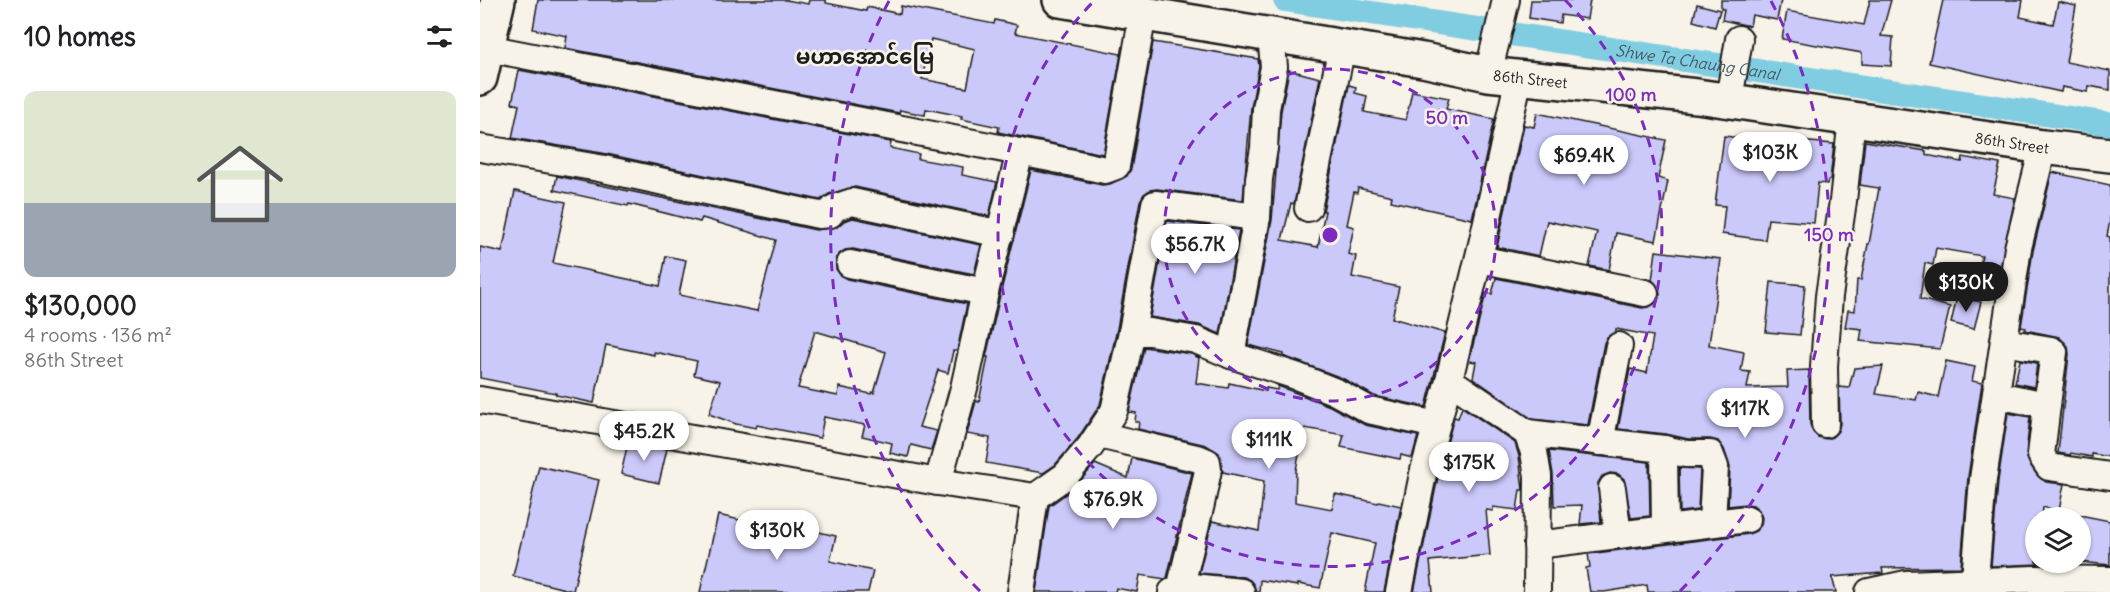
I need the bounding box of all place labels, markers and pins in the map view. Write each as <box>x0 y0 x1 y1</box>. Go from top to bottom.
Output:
pin: $103K <box>1728 132 1812 183</box>
pin: $69.4K <box>1535 135 1633 186</box>
pin: $56.7K <box>1146 224 1244 275</box>
centre of rings <box>1320 225 1340 245</box>
pin: $130K <box>1924 262 2008 313</box>
pin: $117K <box>1703 388 1787 439</box>
pin: $45.2K <box>595 411 693 462</box>
pin: $111K <box>1227 419 1311 470</box>
pin: $175K <box>1427 442 1511 493</box>
pin: $76.9K <box>1064 479 1162 530</box>
pin: $130K <box>735 510 819 561</box>

